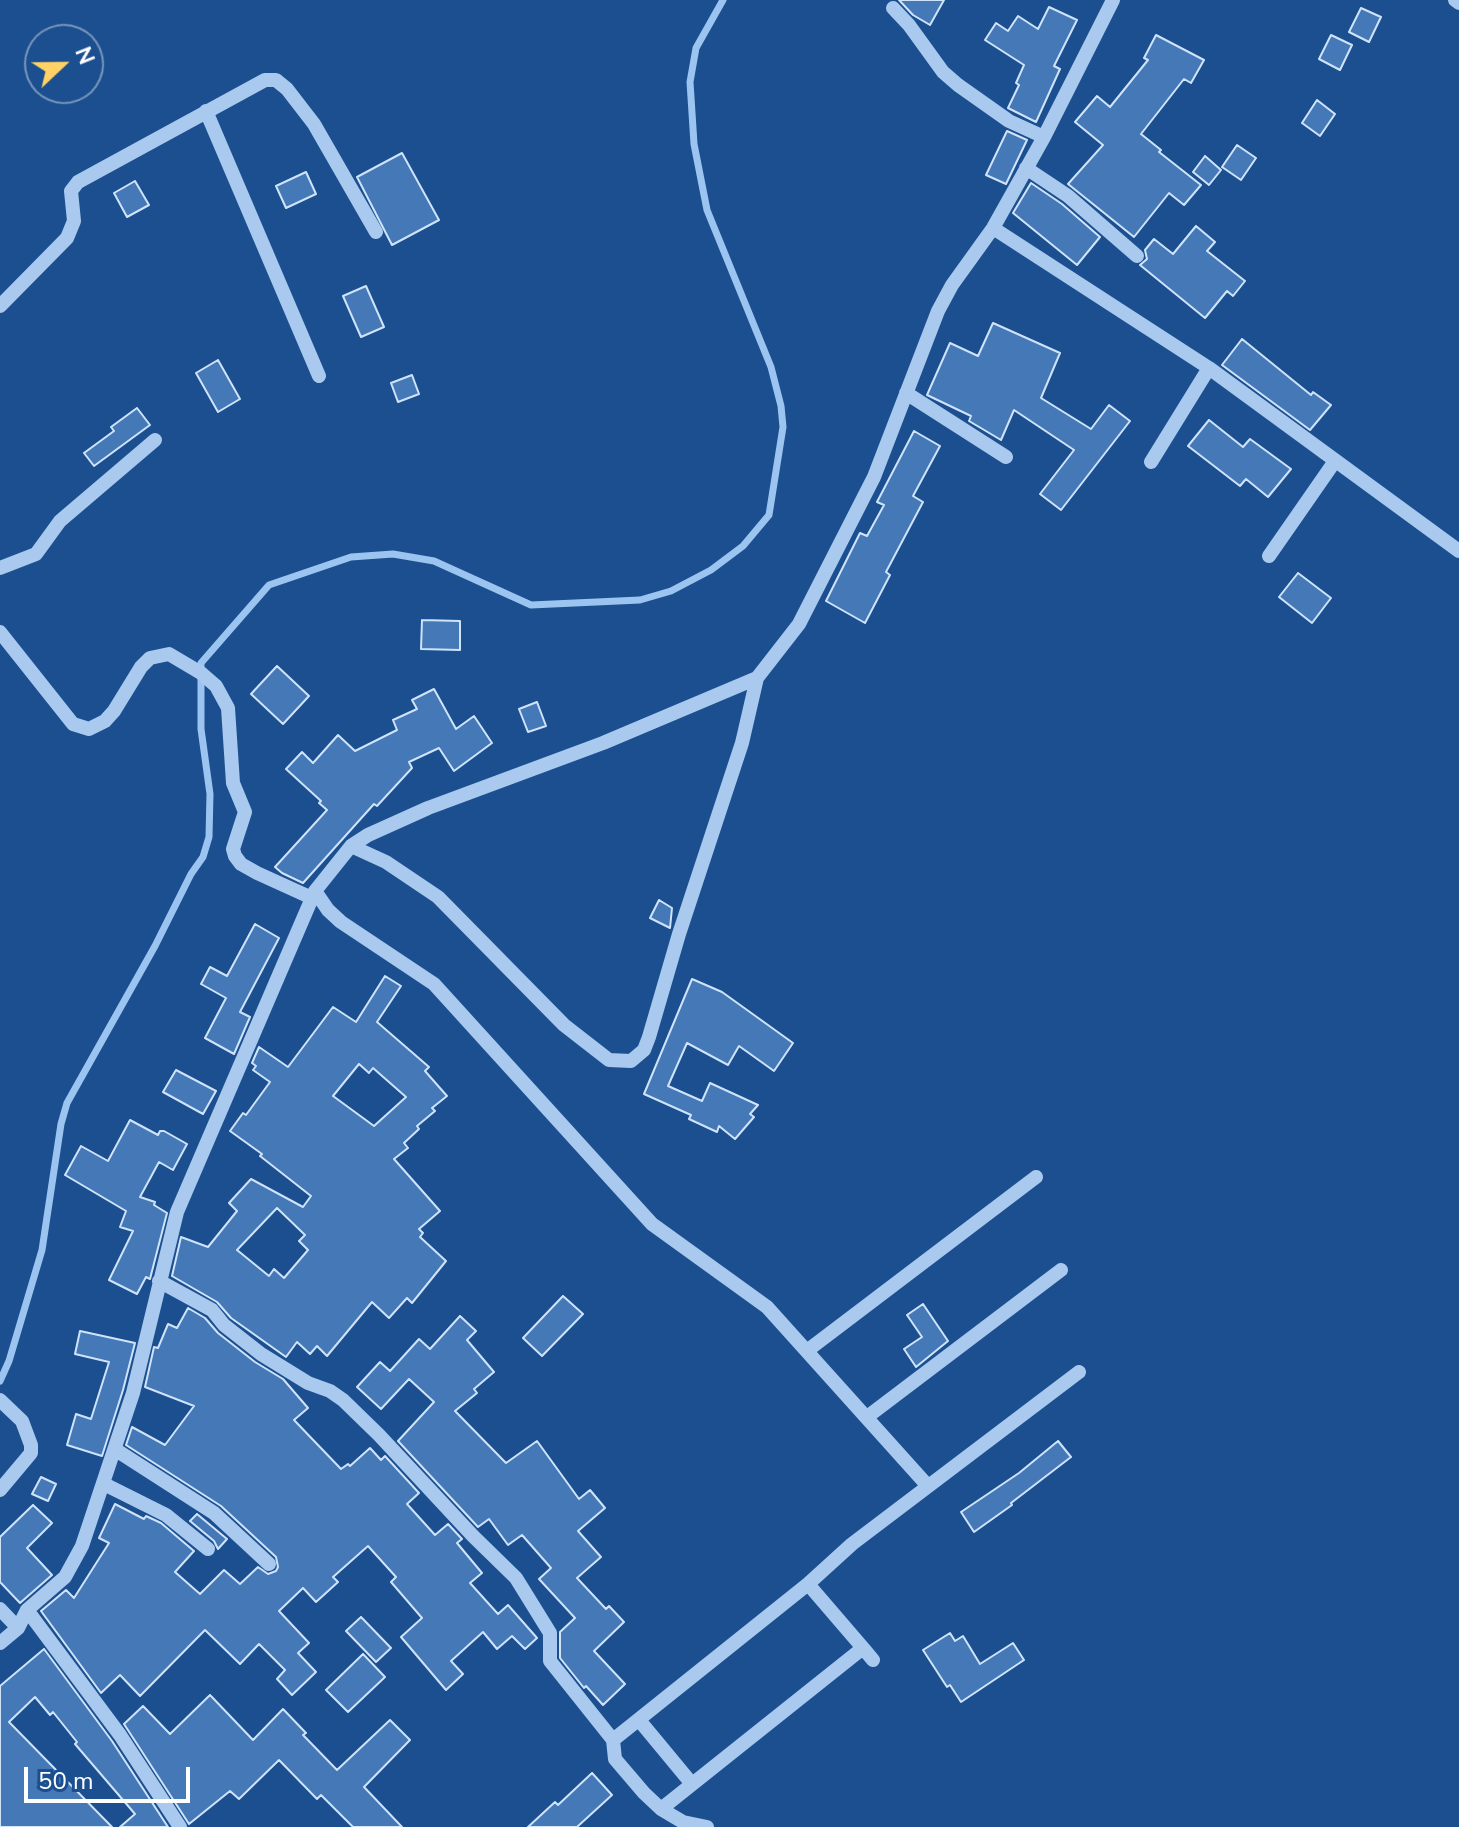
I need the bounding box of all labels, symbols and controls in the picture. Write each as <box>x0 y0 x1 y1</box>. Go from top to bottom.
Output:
north arrow <box>24 24 104 104</box>
text: N <box>67 43 101 69</box>
scale bar <box>28 1751 194 1801</box>
text: 50 m <box>38 1765 94 1797</box>

